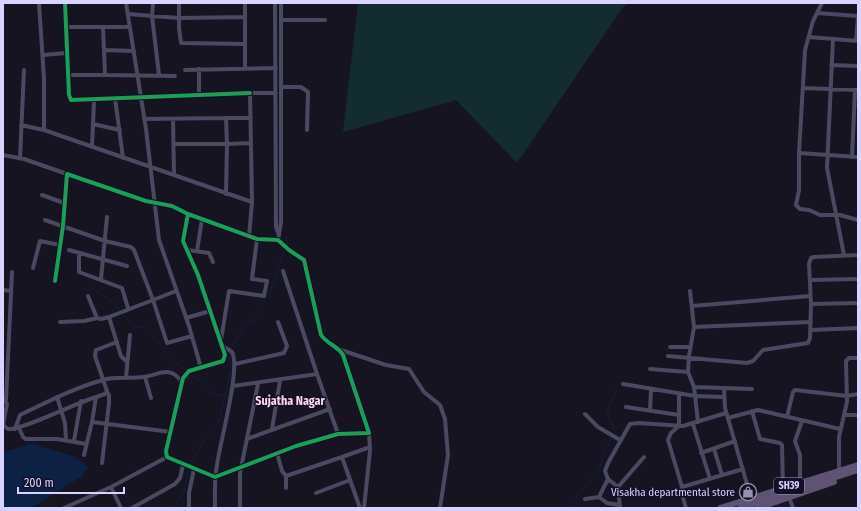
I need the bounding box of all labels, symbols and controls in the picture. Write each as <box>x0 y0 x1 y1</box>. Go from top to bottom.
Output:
district label: Sujatha Nagar <box>255 394 325 408</box>
scale bar <box>18 469 124 495</box>
text: 200 m <box>24 476 54 490</box>
road number: SH39 <box>774 478 804 494</box>
shop icon: Visakha departmental store <box>738 482 758 502</box>
place label: Visakha departmental store <box>611 486 735 499</box>

